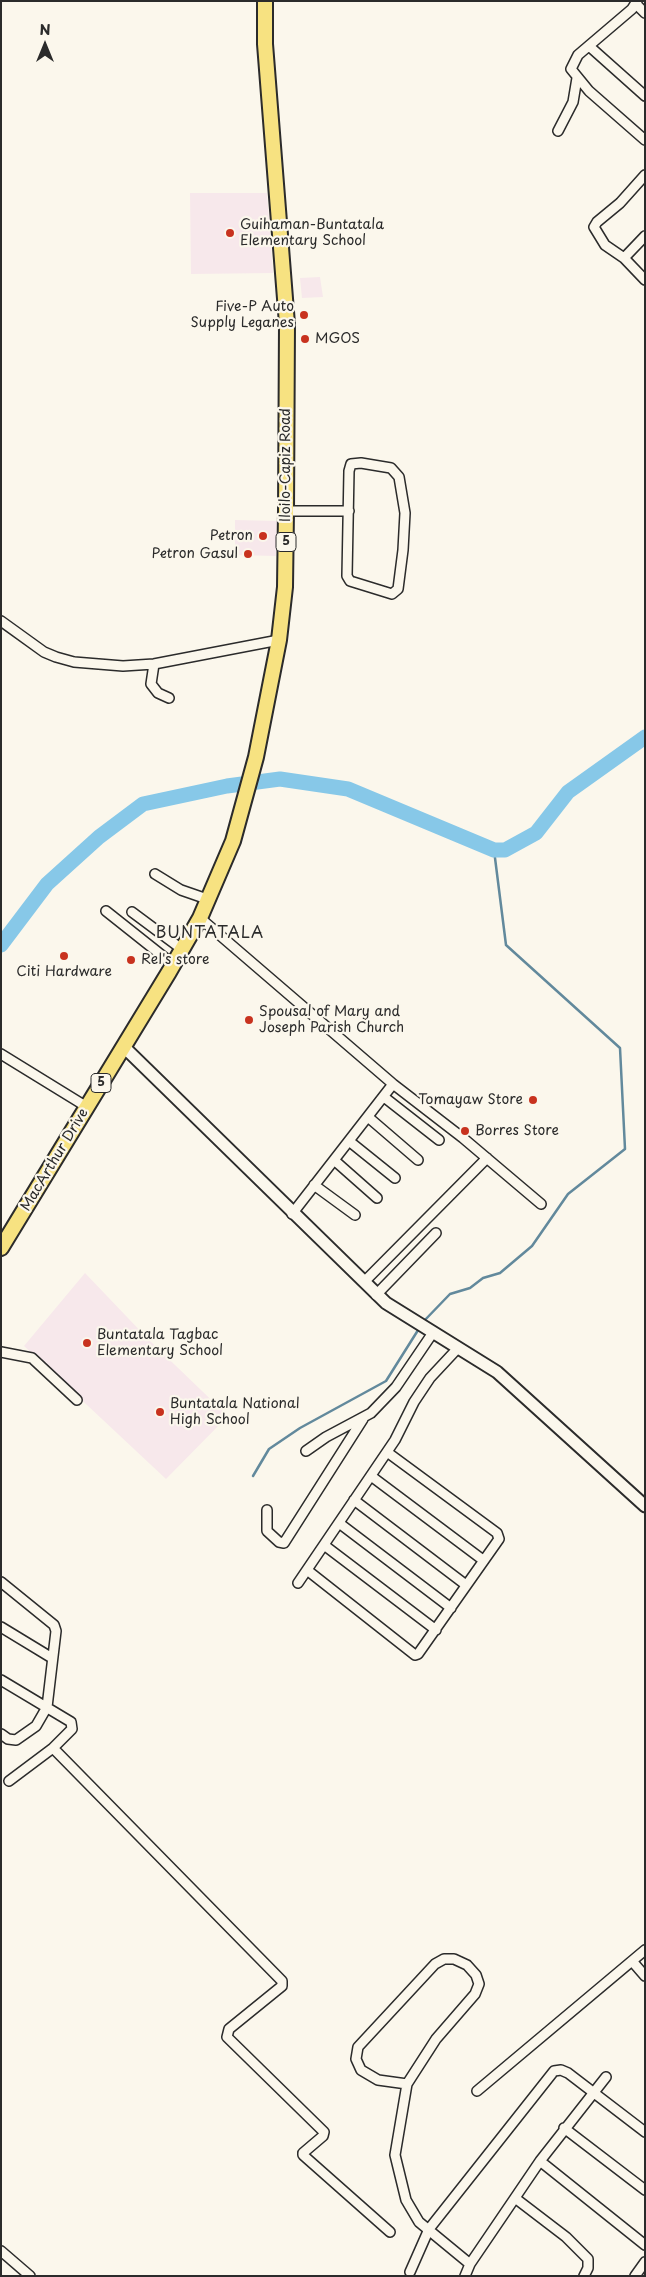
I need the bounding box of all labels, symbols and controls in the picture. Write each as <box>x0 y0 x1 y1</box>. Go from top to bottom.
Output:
text: N <box>39 19 51 40</box>
north arrow <box>20 20 70 70</box>
place label: Guihaman-Buntatala Elementary School <box>240 217 384 250</box>
marker: Guihaman-Buntatala Elementary School <box>224 227 236 239</box>
place label: Five-P Auto Supply Leganes <box>190 299 294 332</box>
marker: Five-P Auto Supply Leganes <box>298 309 310 321</box>
place label: MGOS <box>315 331 360 347</box>
marker: MGOS <box>299 333 311 345</box>
street label: Iloilo-Capiz Road <box>278 408 294 522</box>
place label: Petron <box>210 528 253 544</box>
marker: Petron <box>257 530 269 542</box>
road number: 5 <box>276 532 296 552</box>
place label: Petron Gasul <box>152 546 238 562</box>
marker: Petron Gasul <box>242 548 254 560</box>
district label: BUNTATALA <box>155 924 265 944</box>
marker: Citi Hardware <box>58 950 70 962</box>
place label: Rel's store <box>141 952 210 968</box>
marker: Rel's store <box>125 954 137 966</box>
place label: Citi Hardware <box>16 964 112 980</box>
place label: Spousal of Mary and Joseph Parish Church <box>259 1004 404 1036</box>
marker: Spousal of Mary and Joseph Parish Church <box>243 1014 255 1026</box>
road number: 5 <box>91 1074 111 1092</box>
place label: Tomayaw Store <box>418 1092 523 1108</box>
marker: Tomayaw Store <box>527 1094 539 1106</box>
street label: MacArthur Drive <box>18 1106 92 1214</box>
place label: Borres Store <box>475 1123 559 1139</box>
marker: Borres Store <box>459 1125 471 1137</box>
place label: Buntatala Tagbac Elementary School <box>97 1327 223 1360</box>
marker: Buntatala Tagbac Elementary School <box>81 1337 93 1349</box>
place label: Buntatala National High School <box>170 1396 300 1428</box>
marker: Buntatala National High School <box>154 1406 166 1418</box>

